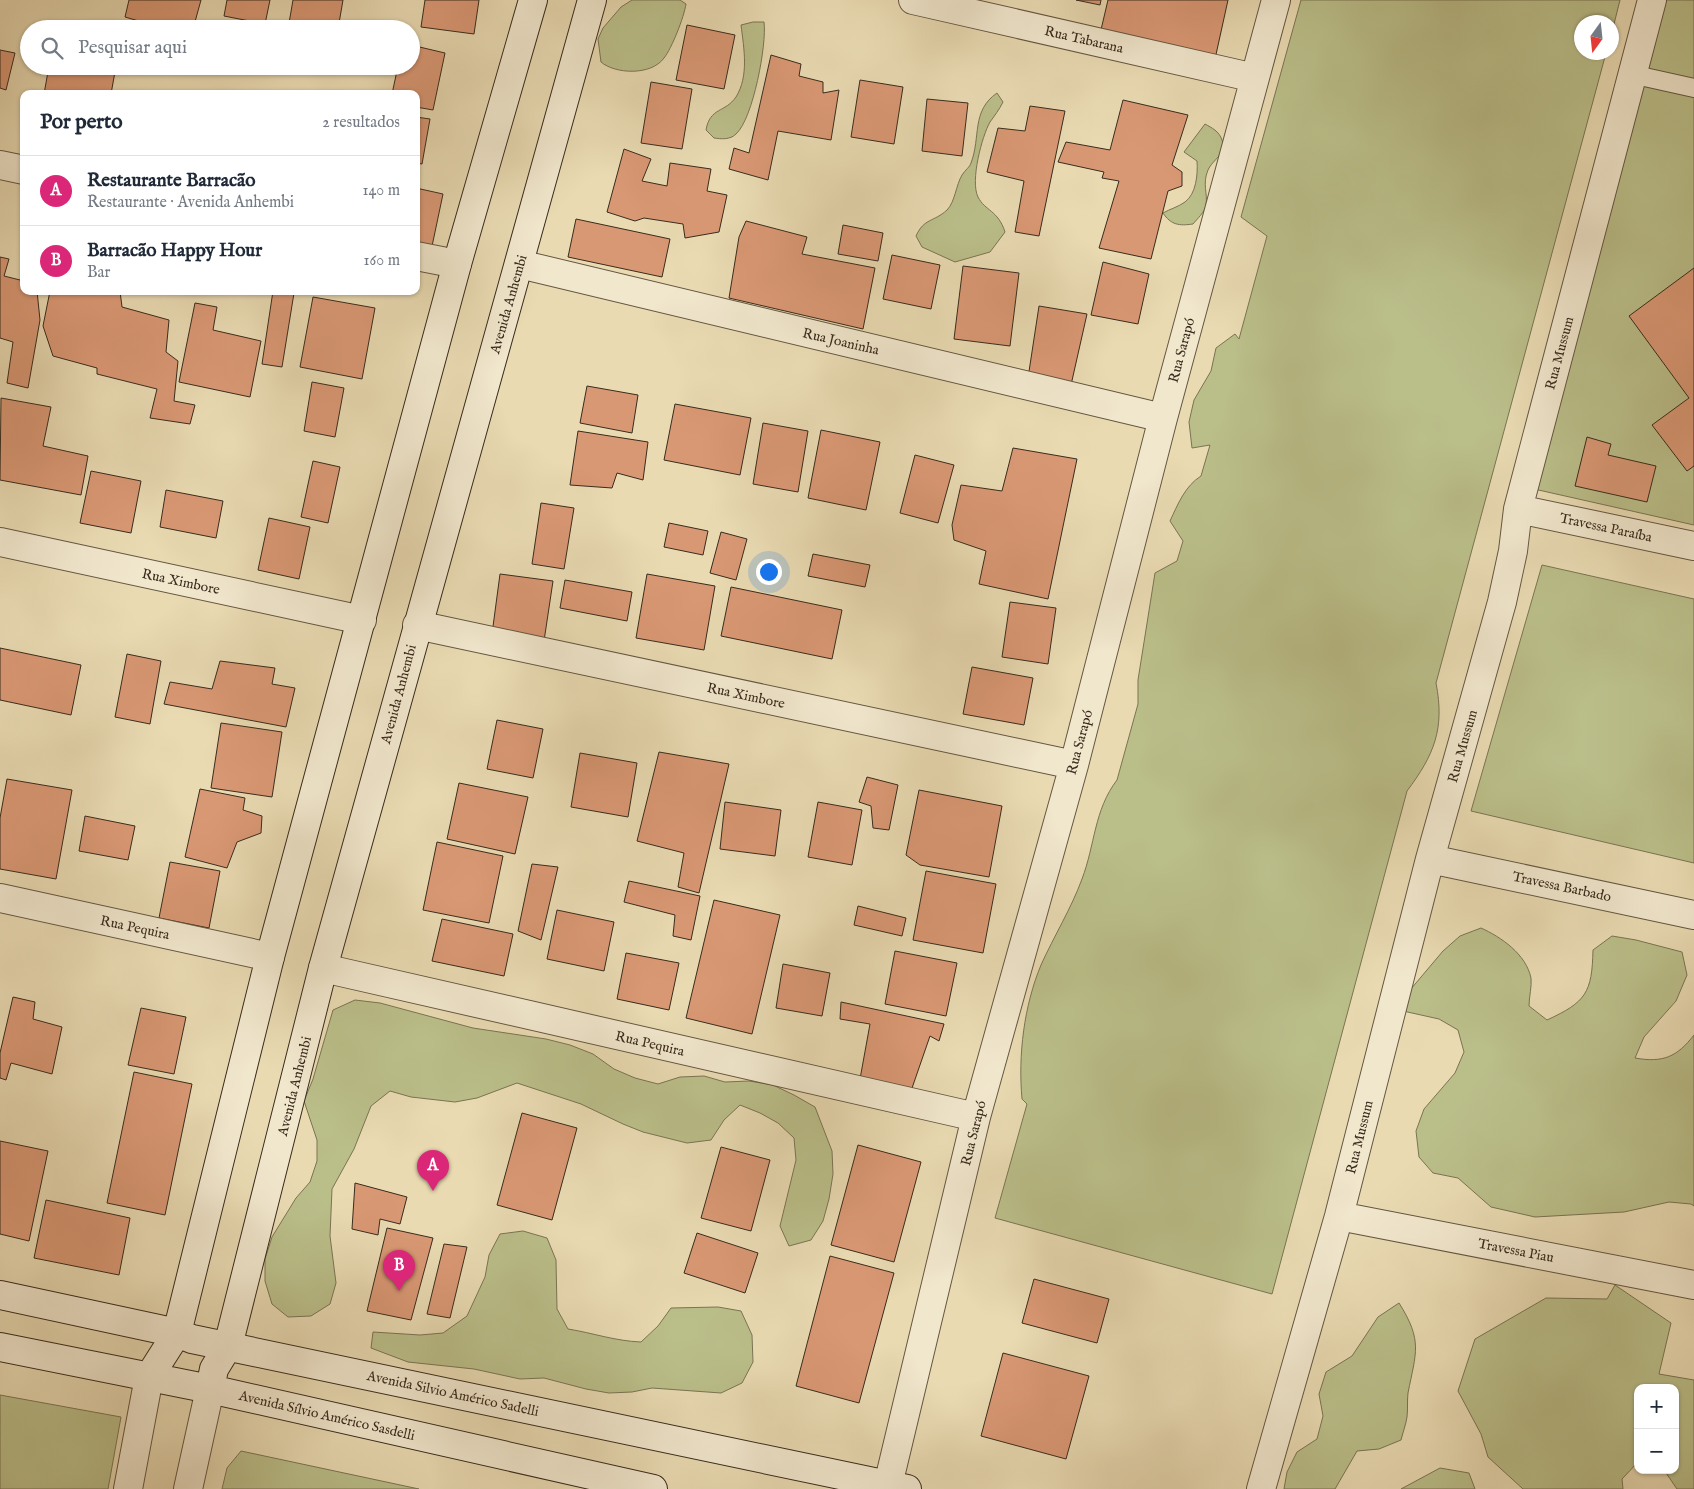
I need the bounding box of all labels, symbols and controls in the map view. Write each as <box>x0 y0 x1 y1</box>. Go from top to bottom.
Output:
north arrow <box>1574 15 1619 60</box>
search box <box>20 20 420 75</box>
street label: Rua Tabarana <box>1043 22 1126 58</box>
icon: search <box>38 34 66 62</box>
text: Pesquisar aqui <box>78 36 187 60</box>
text: Por perto <box>40 109 122 136</box>
text: 2 resultados <box>322 113 400 133</box>
text: Restaurante Barracão <box>87 169 256 193</box>
text: A <box>51 181 61 201</box>
text: 140 m <box>362 181 400 201</box>
text: Restaurante · Avenida Anhembi <box>87 193 294 213</box>
text: Barracão Happy Hour <box>87 239 262 263</box>
text: B <box>51 251 61 271</box>
text: 160 m <box>364 251 400 271</box>
street label: Avenida Anhembi <box>486 252 532 357</box>
text: Bar <box>87 263 110 283</box>
street label: Rua Mussum <box>1542 314 1578 392</box>
street label: Rua Sarapó <box>1165 315 1199 385</box>
street label: Rua Joaninha <box>801 324 882 360</box>
street label: Travessa Paraíba <box>1558 509 1655 547</box>
your location <box>756 559 782 585</box>
street label: Rua Ximbore <box>140 565 222 599</box>
street label: Avenida Anhembi <box>377 642 421 747</box>
street label: Rua Ximbore <box>705 679 787 713</box>
street label: Rua Sarapó <box>1063 707 1097 777</box>
street label: Rua Mussum <box>1444 708 1482 785</box>
street label: Travessa Barbado <box>1511 868 1613 906</box>
street label: Rua Pequira <box>98 912 172 944</box>
street label: Rua Pequira <box>613 1027 687 1061</box>
street label: Avenida Anhembi <box>274 1034 316 1139</box>
street label: Rua Sarapó <box>957 1098 991 1168</box>
street label: Rua Mussum <box>1342 1098 1378 1176</box>
pin: A <box>417 1150 449 1191</box>
street label: Travessa Piau <box>1476 1235 1555 1267</box>
pin: B <box>383 1250 415 1291</box>
street label: Avenida Silvio Américo Sadelli <box>364 1367 541 1421</box>
map controls <box>1634 1384 1679 1474</box>
button: + <box>1634 1384 1679 1429</box>
street label: Avenida Sílvio Américo Sasdelli <box>236 1387 417 1445</box>
button: − <box>1634 1429 1679 1474</box>

